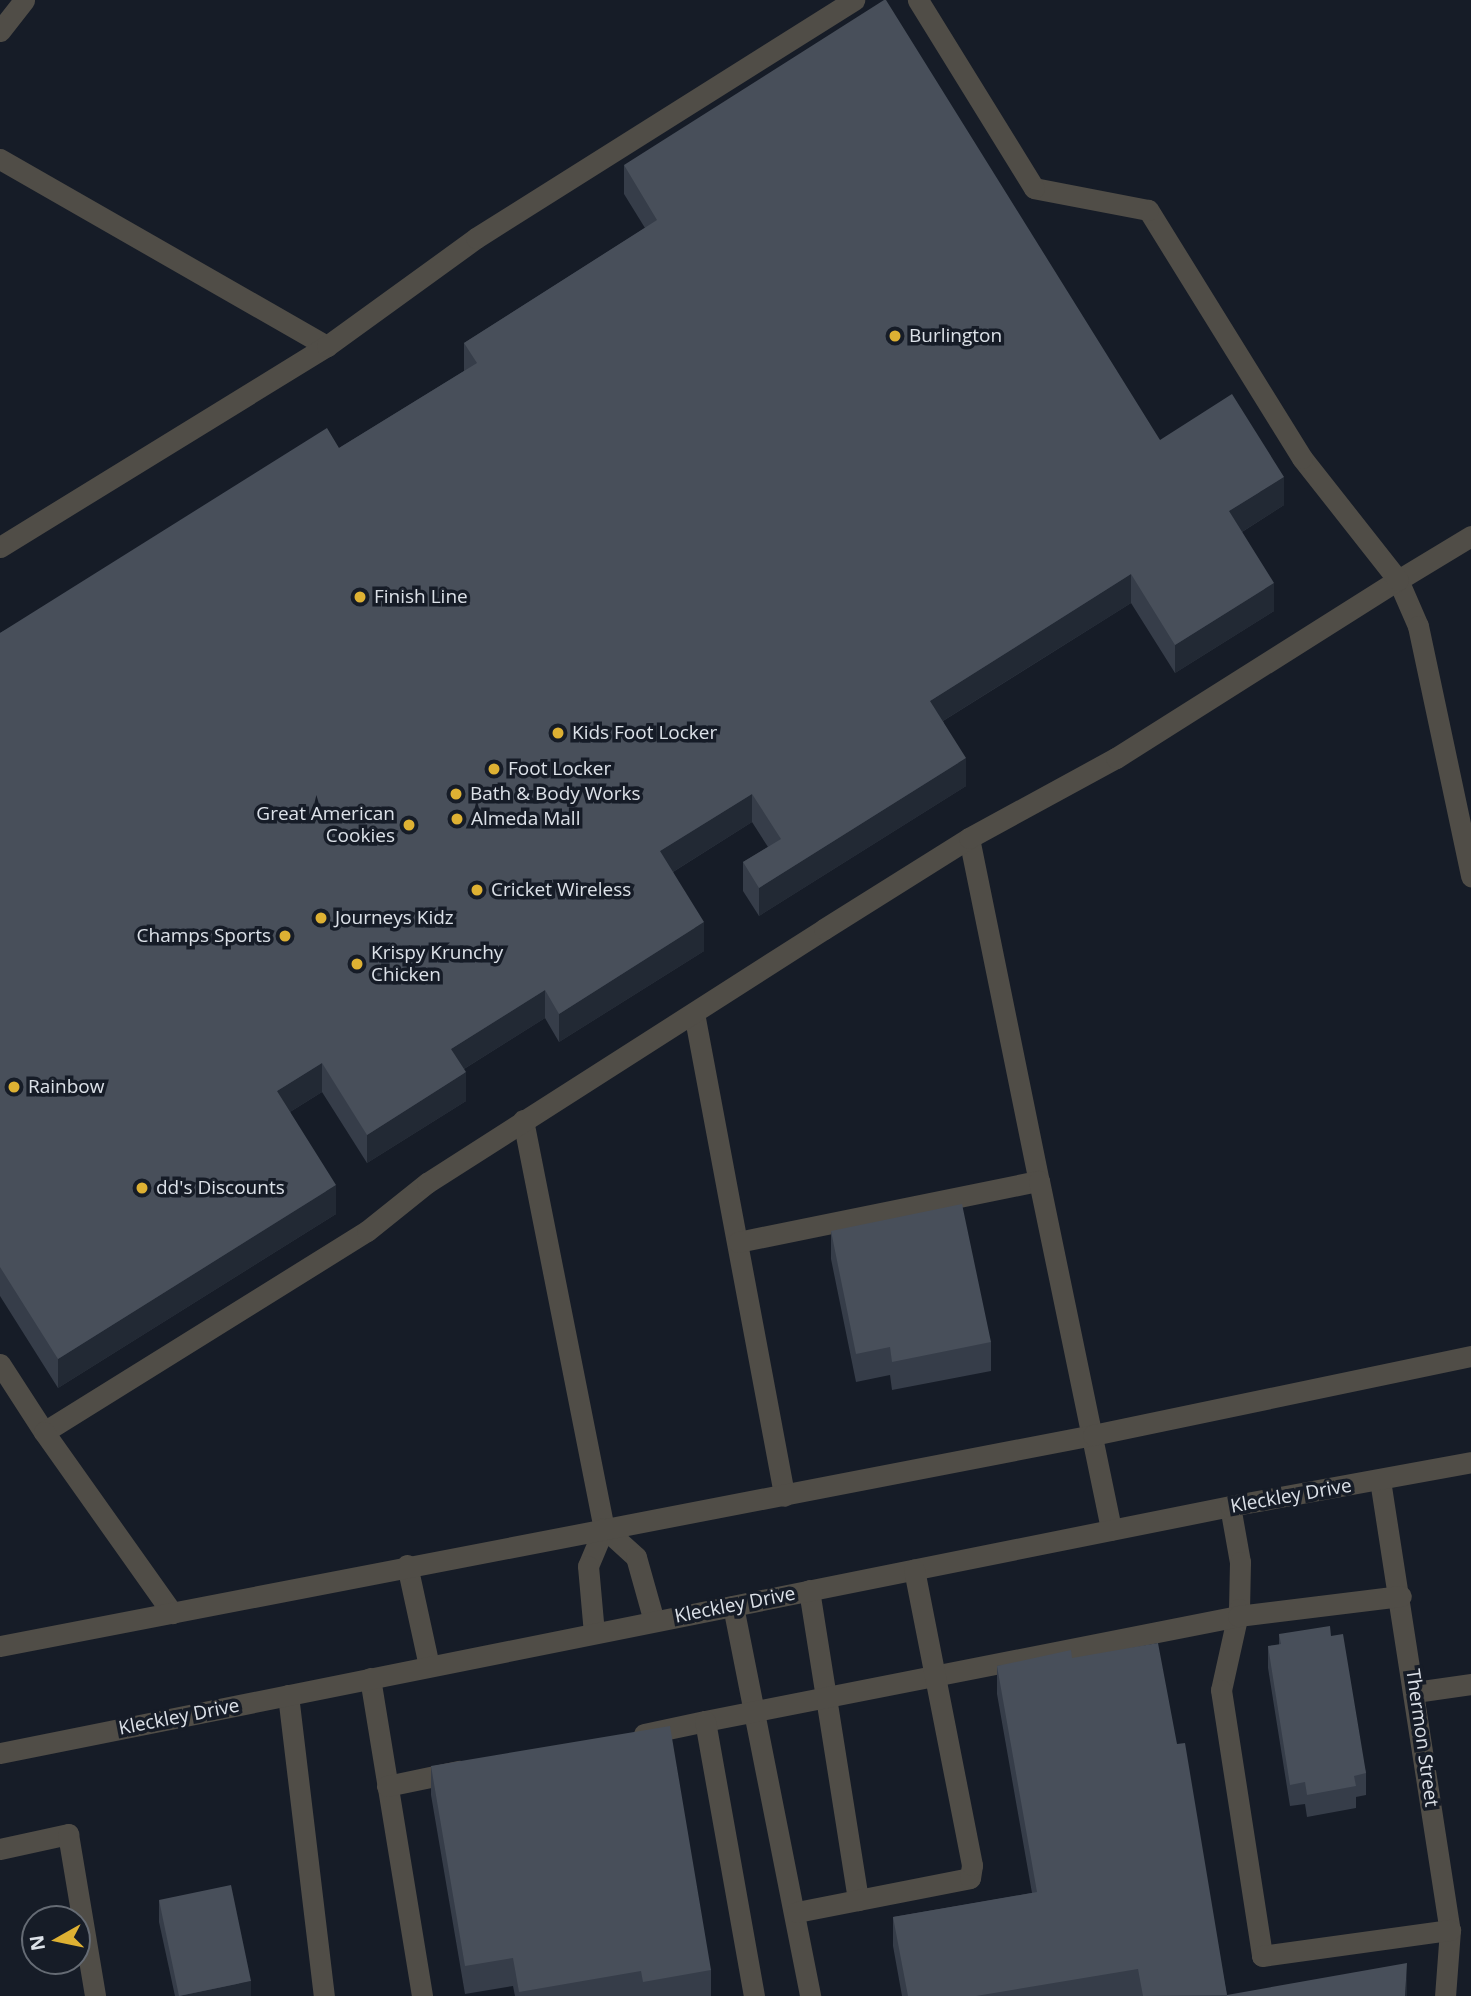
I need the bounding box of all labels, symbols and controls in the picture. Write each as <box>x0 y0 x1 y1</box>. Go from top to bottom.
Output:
place label: Burlington <box>909 325 1002 347</box>
marker: Burlington <box>887 328 903 344</box>
place label: Finish Line <box>374 586 468 608</box>
marker: Finish Line <box>352 589 368 605</box>
place label: Kids Foot Locker <box>572 722 717 744</box>
marker: Kids Foot Locker <box>550 725 566 741</box>
place label: Foot Locker <box>508 758 611 780</box>
marker: Foot Locker <box>486 761 502 777</box>
place label: Bath & Body Works <box>470 783 641 805</box>
marker: Bath & Body Works <box>448 786 464 802</box>
place label: Great American Cookies <box>256 803 395 847</box>
place label: Almeda Mall <box>471 808 580 830</box>
marker: Almeda Mall <box>449 811 465 827</box>
marker: Great American Cookies <box>401 817 417 833</box>
place label: Cricket Wireless <box>491 879 631 901</box>
marker: Cricket Wireless <box>469 882 485 898</box>
place label: Journeys Kidz <box>335 907 454 929</box>
marker: Journeys Kidz <box>313 910 329 926</box>
place label: Champs Sports <box>137 925 271 947</box>
marker: Champs Sports <box>277 928 293 944</box>
place label: Krispy Krunchy Chicken <box>371 942 503 986</box>
marker: Krispy Krunchy Chicken <box>349 956 365 972</box>
place label: Rainbow <box>28 1076 105 1098</box>
marker: Rainbow <box>6 1079 22 1095</box>
place label: dd's Discounts <box>156 1177 285 1199</box>
marker: dd's Discounts <box>134 1180 150 1196</box>
street label: Kleckley Drive <box>1229 1474 1353 1518</box>
street label: Kleckley Drive <box>673 1582 797 1628</box>
street label: Thermon Street <box>1401 1667 1443 1809</box>
street label: Kleckley Drive <box>117 1694 241 1740</box>
north arrow <box>21 1905 91 1975</box>
text: N <box>23 1933 51 1953</box>

